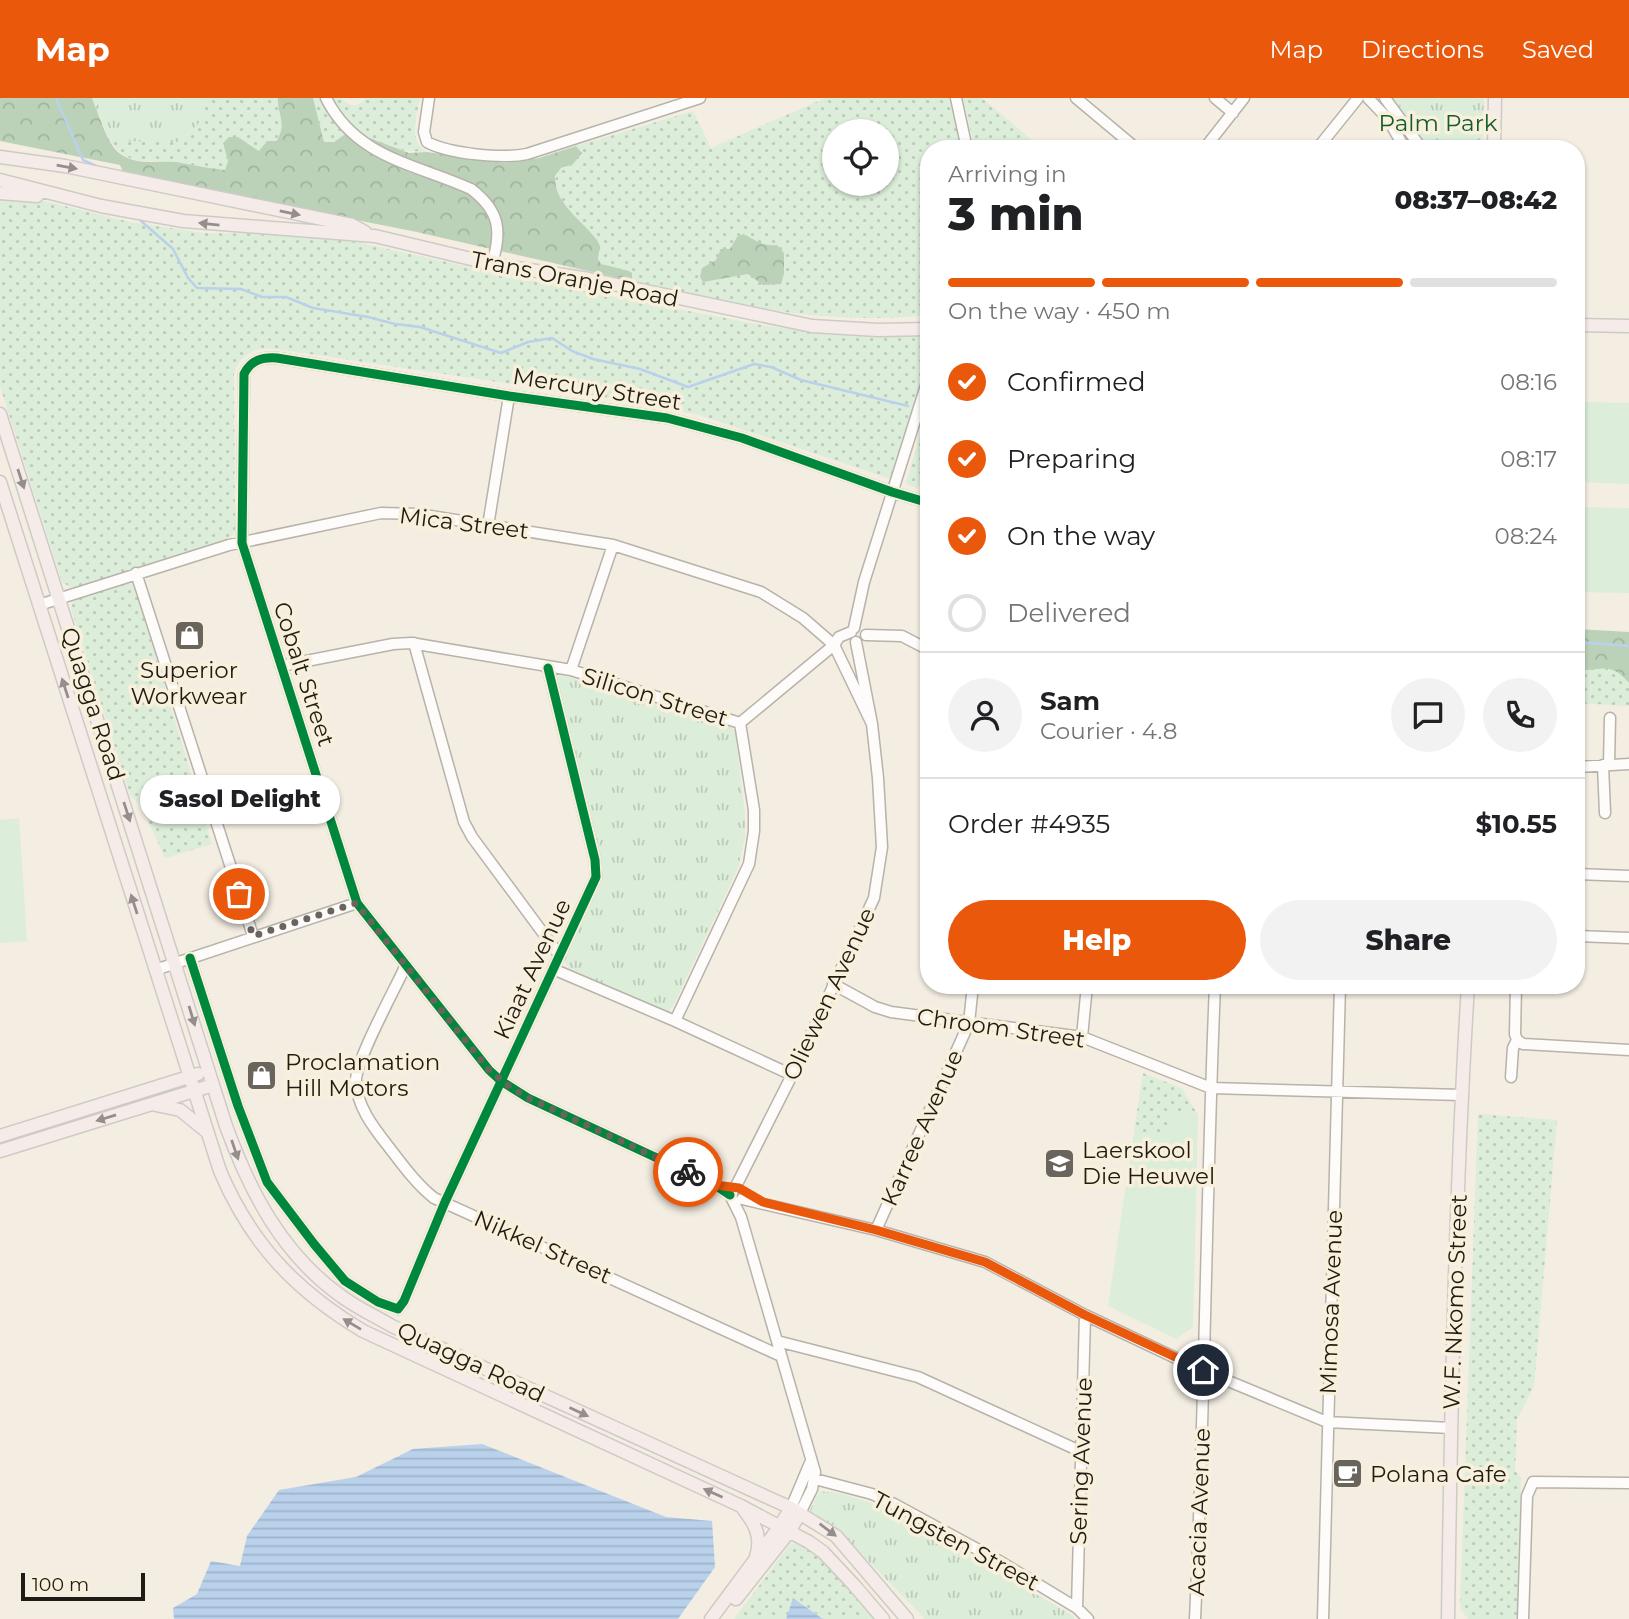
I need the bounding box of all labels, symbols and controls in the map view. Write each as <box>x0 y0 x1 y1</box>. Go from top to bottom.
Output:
text: Map <box>35 29 110 69</box>
text: Map <box>1270 35 1323 64</box>
text: Directions <box>1361 35 1484 64</box>
text: Saved <box>1522 35 1594 64</box>
park label: Palm Park <box>1379 109 1498 137</box>
map controls <box>822 119 899 196</box>
button: locate <box>822 119 899 196</box>
text: Arriving in <box>948 160 1067 188</box>
one-way arrow <box>56 162 78 173</box>
text: 08:37–08:42 <box>1394 184 1557 216</box>
text: 3 min <box>948 185 1084 242</box>
one-way arrow <box>279 207 301 218</box>
one-way arrow <box>198 218 220 229</box>
street label: Trans Oranje Road <box>469 245 681 313</box>
text: On the way · 450 m <box>948 297 1171 325</box>
street label: Mercury Street <box>511 362 683 416</box>
icon: check <box>948 363 986 401</box>
text: Confirmed <box>1007 366 1146 398</box>
text: 08:16 <box>1500 368 1557 396</box>
icon: check <box>948 440 986 478</box>
text: Preparing <box>1007 443 1136 475</box>
text: 08:17 <box>1500 445 1557 473</box>
one-way arrow <box>16 469 27 490</box>
street label: Mica Street <box>398 501 530 545</box>
icon: check <box>948 517 986 555</box>
text: On the way <box>1007 520 1155 552</box>
text: 08:24 <box>1494 522 1557 550</box>
text: Delivered <box>1007 597 1131 629</box>
street label: Cobalt Street <box>267 598 341 750</box>
shop icon: Superior Workwear <box>172 619 206 653</box>
street label: Quagga Road <box>55 624 131 784</box>
place label: Superior Workwear <box>130 656 248 710</box>
street label: Silicon Street <box>579 662 731 732</box>
one-way arrow <box>59 677 70 698</box>
button: person <box>948 678 1022 752</box>
button: chat <box>1391 678 1465 752</box>
button: phone <box>1483 678 1557 752</box>
text: Sam <box>1040 685 1100 717</box>
text: Courier · 4.8 <box>1040 717 1177 745</box>
callout: Sasol Delight <box>139 775 339 824</box>
text: Sasol Delight <box>159 785 321 813</box>
one-way arrow <box>123 802 133 823</box>
text: Order #4935 <box>948 808 1110 840</box>
text: $10.55 <box>1476 808 1557 840</box>
pin <box>209 864 269 924</box>
icon: bag <box>220 875 258 913</box>
one-way arrow <box>129 894 139 915</box>
street label: Kiaat Avenue <box>487 894 577 1044</box>
button: Help <box>948 900 1246 980</box>
button: Share <box>1260 900 1557 980</box>
street label: Oliewen Avenue <box>777 903 881 1085</box>
street label: Chroom Street <box>915 1002 1087 1054</box>
one-way arrow <box>187 1006 197 1027</box>
street label: Karree Avenue <box>875 1045 969 1211</box>
place label: Proclamation Hill Motors <box>285 1048 440 1102</box>
shop icon: Proclamation Hill Motors <box>245 1058 279 1092</box>
one-way arrow <box>96 1113 117 1124</box>
place label: Laerskool Die Heuwel <box>1082 1136 1215 1190</box>
courier <box>653 1137 723 1207</box>
one-way arrow <box>230 1139 241 1160</box>
school or university icon: Laerskool Die Heuwel <box>1042 1146 1076 1180</box>
icon: bike <box>669 1153 707 1191</box>
street label: W.F. Nkomo Street <box>1437 1194 1473 1410</box>
street label: Nikkel Street <box>470 1204 616 1290</box>
street label: Mimosa Avenue <box>1314 1209 1348 1395</box>
street label: Quagga Road <box>393 1316 549 1408</box>
one-way arrow <box>342 1318 361 1330</box>
pin <box>1173 1340 1233 1400</box>
icon: home <box>1184 1351 1222 1389</box>
street label: Sering Avenue <box>1064 1377 1098 1545</box>
one-way arrow <box>568 1406 589 1417</box>
street label: Acacia Avenue <box>1182 1427 1216 1597</box>
cafe icon: Polana Cafe <box>1330 1457 1364 1491</box>
place label: Polana Cafe <box>1370 1460 1507 1488</box>
street label: Tungsten Street <box>868 1485 1044 1597</box>
one-way arrow <box>703 1487 723 1499</box>
one-way arrow <box>819 1523 837 1537</box>
scale bar <box>21 1570 145 1602</box>
text: 100 m <box>32 1573 89 1596</box>

